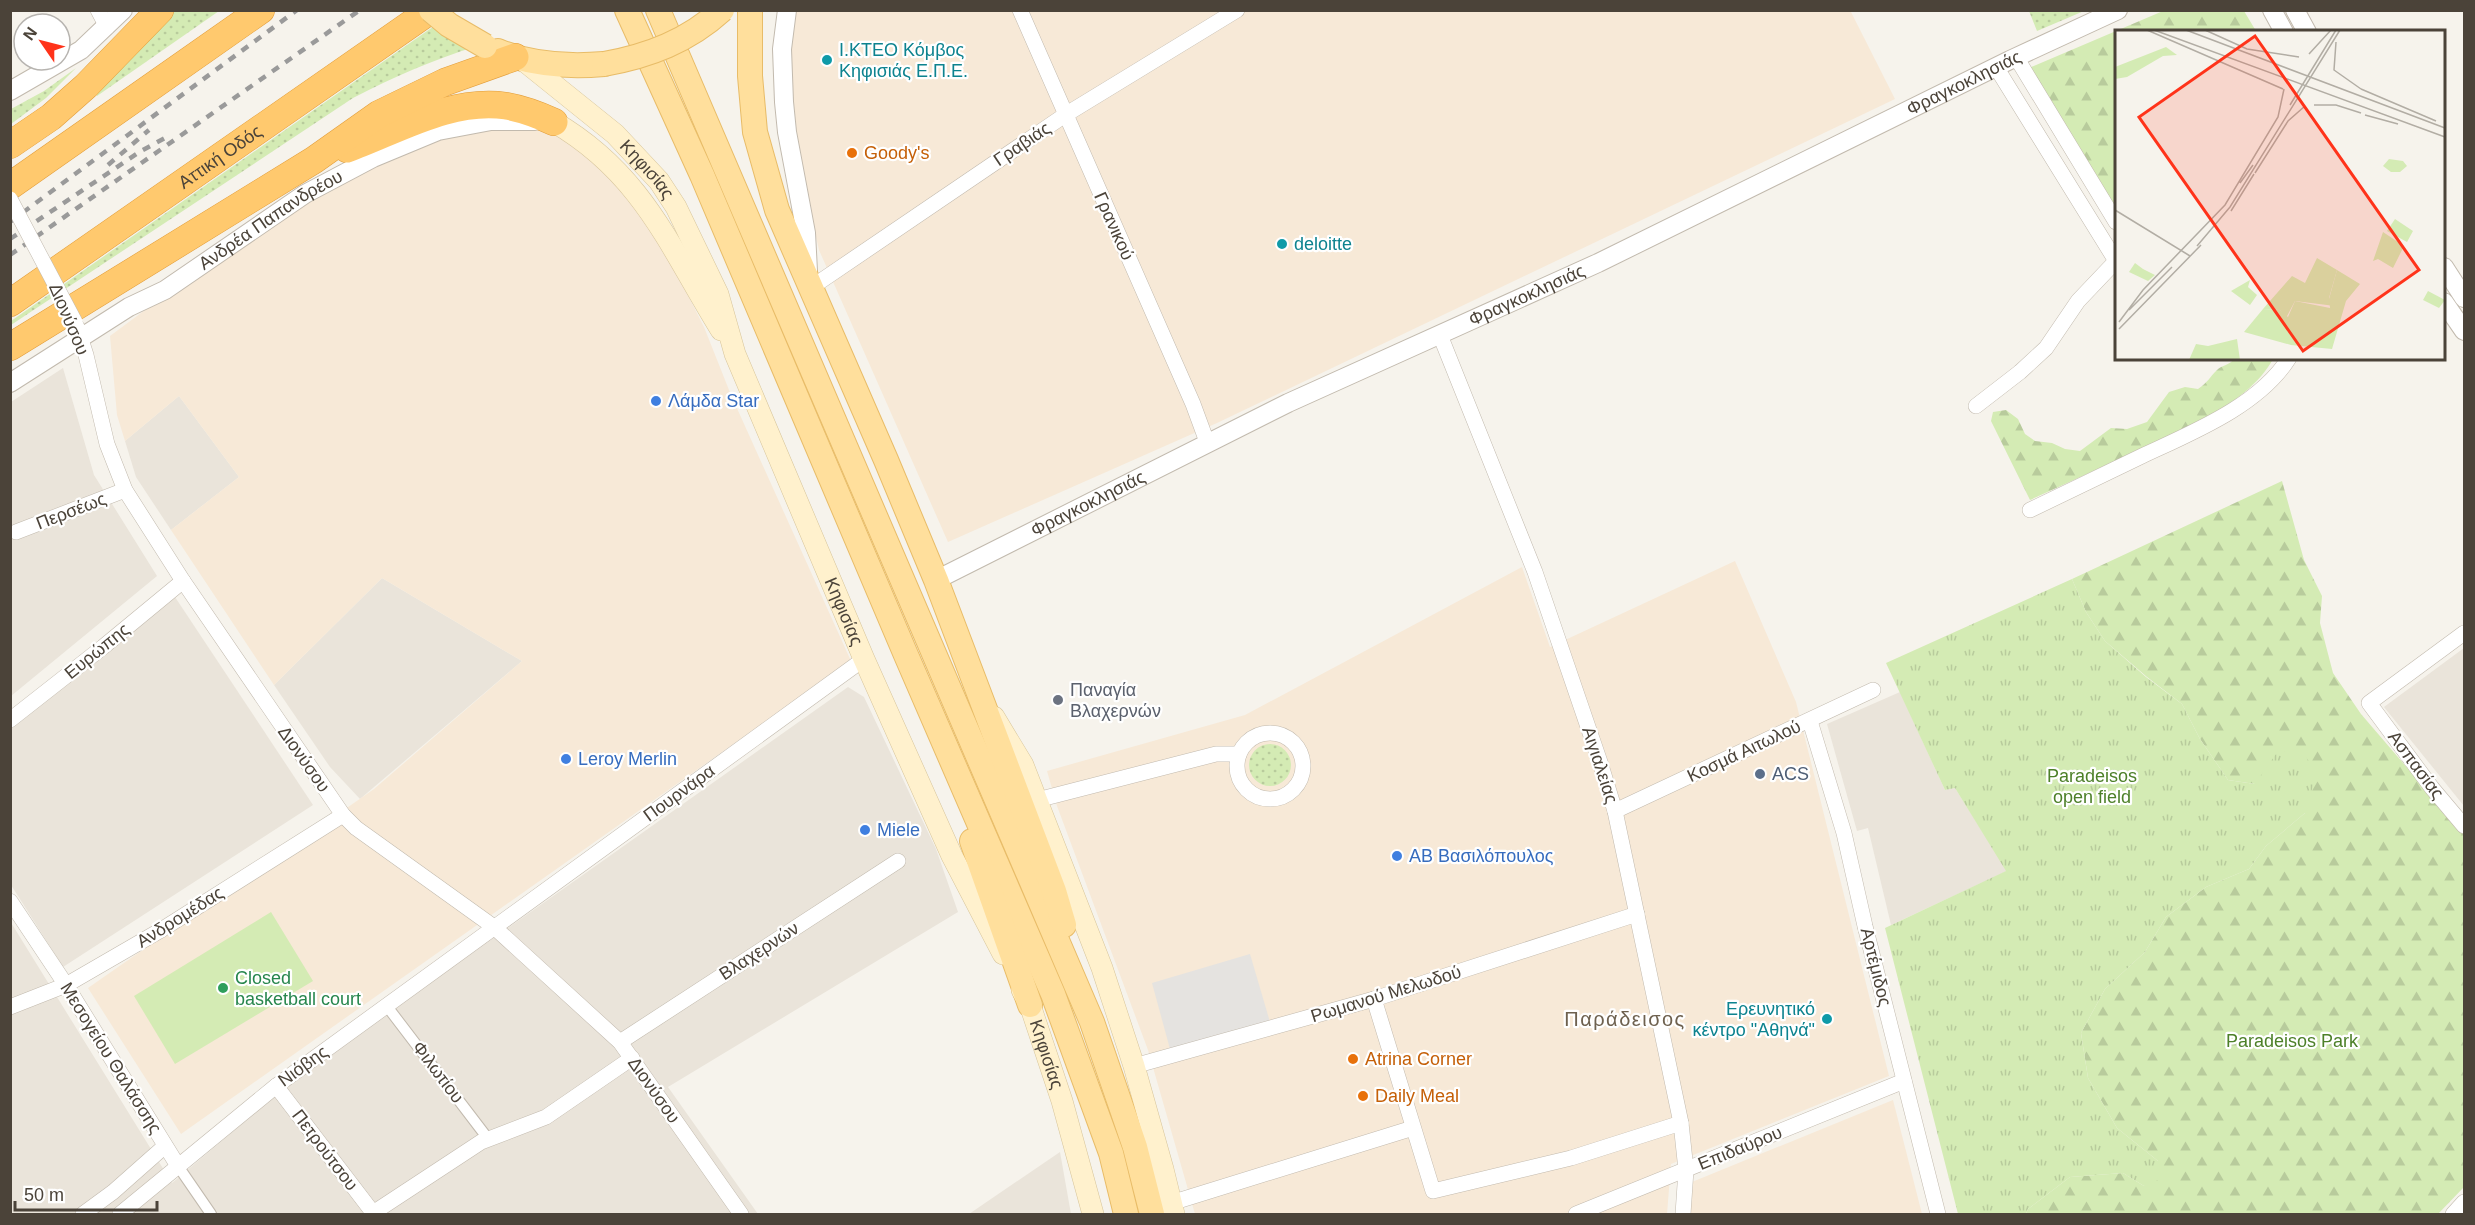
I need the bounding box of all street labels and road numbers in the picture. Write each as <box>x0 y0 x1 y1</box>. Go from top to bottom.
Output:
street label: Φραγκοκλησιάς <box>1903 46 2025 119</box>
street label: Γραβιάς <box>990 118 1054 170</box>
street label: Αττική Οδός <box>175 121 266 193</box>
street label: Κηφισίας <box>616 136 678 203</box>
street label: Ανδρέα Παπανδρέου <box>195 166 346 274</box>
street label: Γρανικού <box>1090 189 1138 263</box>
street label: Φραγκοκλησιάς <box>1466 260 1588 330</box>
street label: Διονύσου <box>45 280 93 358</box>
street label: Φραγκοκλησιάς <box>1028 466 1149 541</box>
street label: Περσέως <box>33 488 109 533</box>
street label: Κηφισίας <box>821 574 867 649</box>
street label: Ευρώπης <box>61 619 133 683</box>
street label: Κοσμά Αιτωλού <box>1684 716 1804 786</box>
street label: Διονύσου <box>274 722 334 796</box>
street label: Αιγιαλείας <box>1578 724 1622 806</box>
street label: Ασπασίας <box>2384 727 2448 803</box>
street label: Πουρνάρα <box>639 760 719 826</box>
street label: Ανδρομέδας <box>133 882 227 952</box>
street label: Βλαχερνών <box>715 918 803 984</box>
street label: Αρτέμιδος <box>1857 926 1895 1009</box>
street label: Ρωμανού Μελωδού <box>1308 962 1464 1026</box>
street label: Μεσογείου Θαλάσσης <box>56 979 166 1138</box>
street label: Κηφισίας <box>1026 1017 1067 1092</box>
street label: Φιλωτίου <box>408 1037 468 1107</box>
street label: Νιόβης <box>274 1041 332 1091</box>
street label: Διονύσου <box>624 1053 684 1127</box>
street label: Πετρούτσου <box>288 1106 362 1194</box>
street label: Επιδαύρου <box>1695 1122 1785 1174</box>

